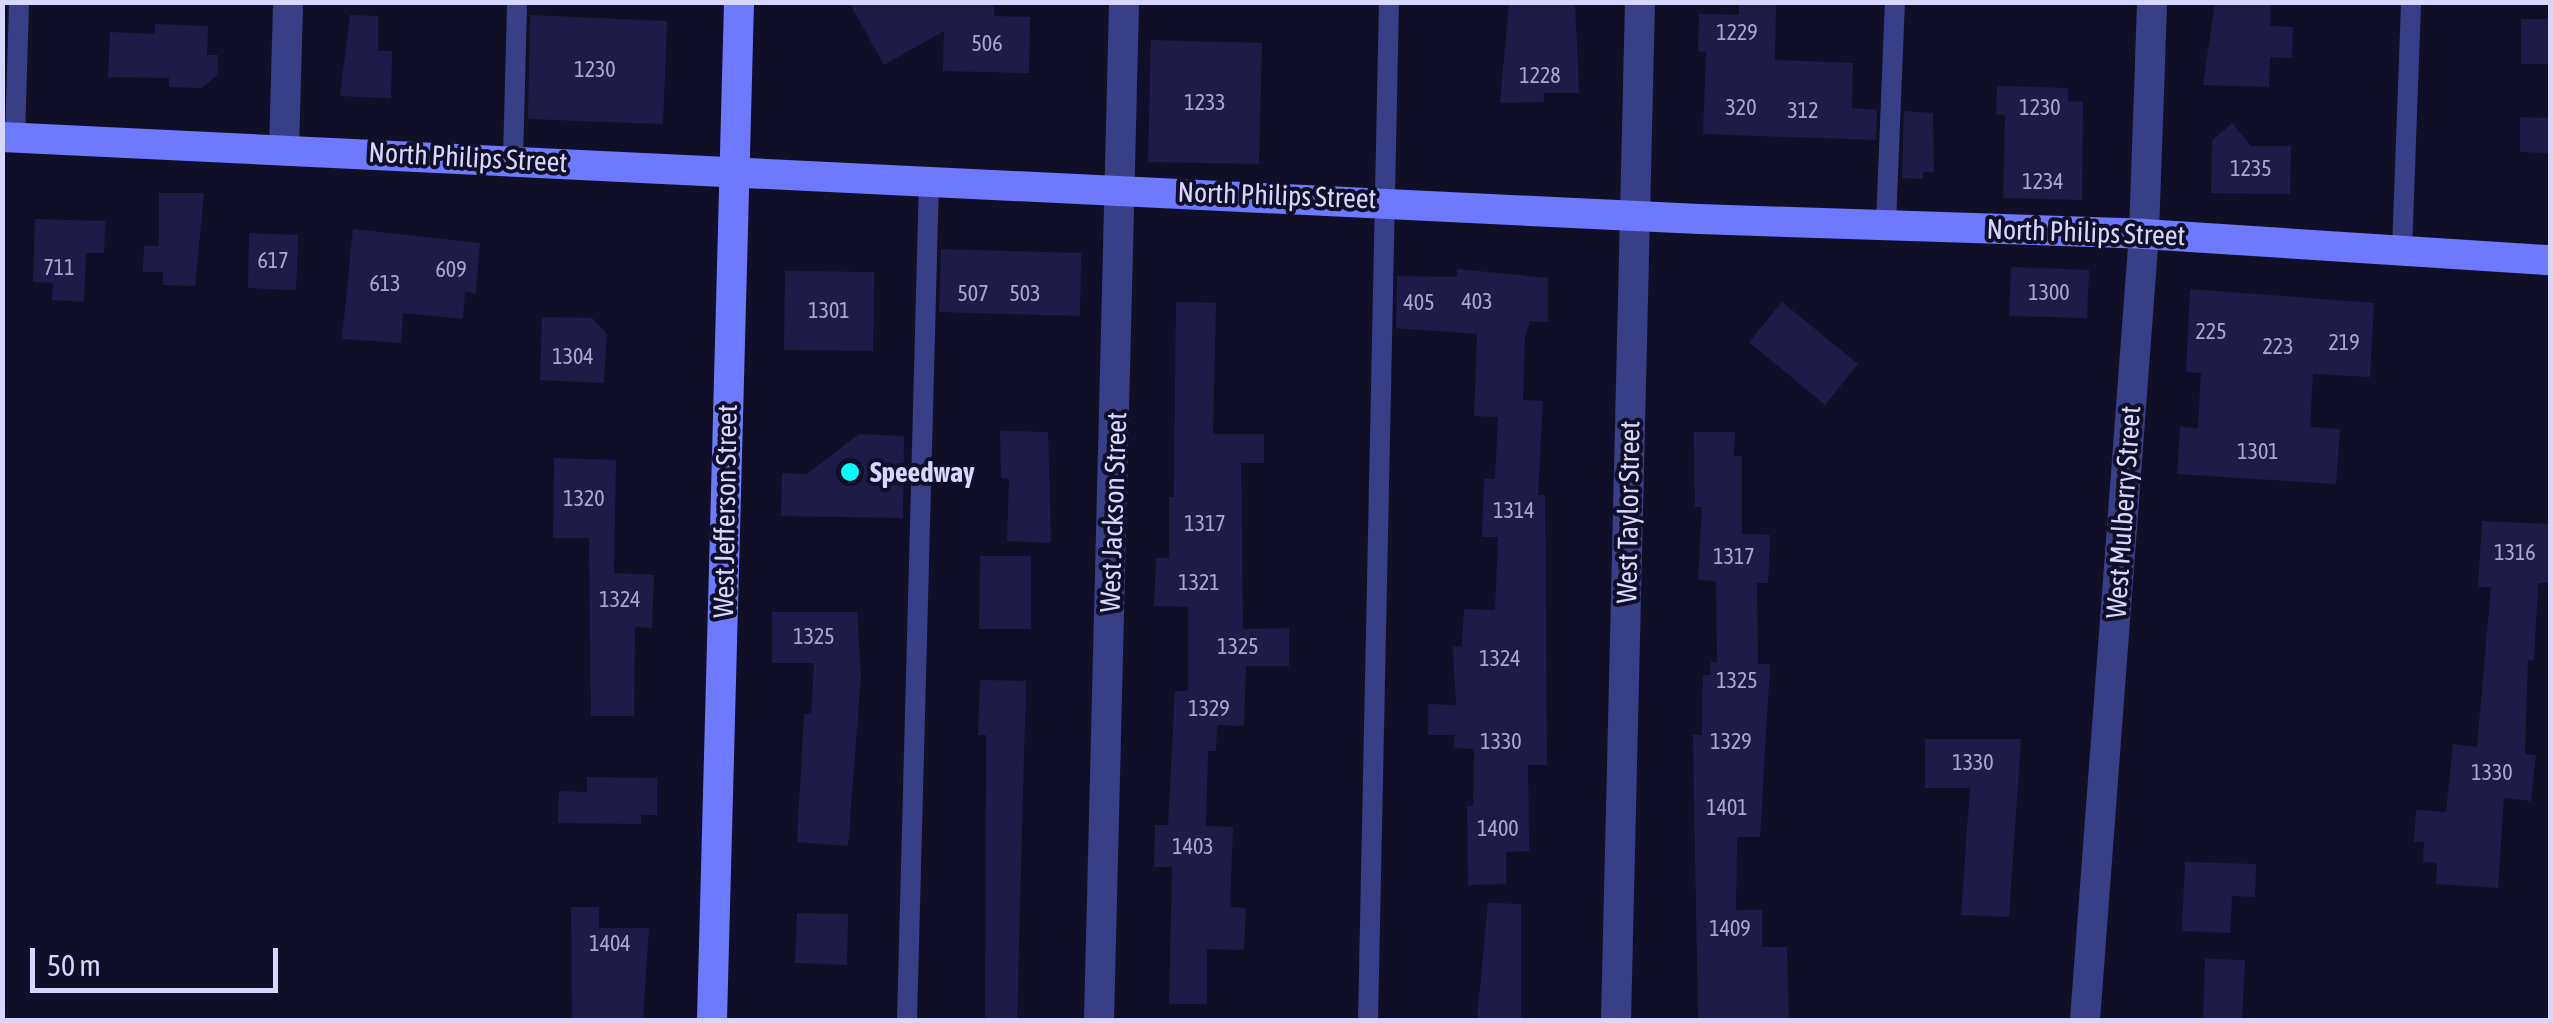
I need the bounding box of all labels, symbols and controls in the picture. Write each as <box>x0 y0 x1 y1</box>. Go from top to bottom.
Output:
house number: 1229 <box>1716 20 1758 46</box>
house number: 506 <box>971 31 1003 57</box>
house number: 1230 <box>574 57 616 83</box>
house number: 1228 <box>1519 63 1561 89</box>
house number: 1233 <box>1184 90 1226 116</box>
house number: 320 <box>1725 95 1757 121</box>
house number: 1230 <box>2019 95 2061 121</box>
house number: 312 <box>1787 98 1819 124</box>
street label: North Philips Street <box>368 135 568 179</box>
house number: 1235 <box>2230 156 2272 182</box>
house number: 1234 <box>2022 169 2064 195</box>
street label: North Philips Street <box>1177 175 1377 215</box>
street label: North Philips Street <box>1986 212 2186 252</box>
house number: 617 <box>257 248 289 274</box>
house number: 711 <box>43 255 75 281</box>
house number: 609 <box>435 257 467 283</box>
house number: 613 <box>369 271 401 297</box>
house number: 1300 <box>2028 280 2070 306</box>
house number: 507 <box>957 281 989 307</box>
house number: 503 <box>1009 281 1041 307</box>
house number: 403 <box>1461 289 1493 315</box>
house number: 405 <box>1403 290 1435 316</box>
house number: 1301 <box>808 298 850 324</box>
house number: 225 <box>2195 319 2227 345</box>
house number: 219 <box>2328 330 2360 356</box>
house number: 223 <box>2262 334 2294 360</box>
house number: 1304 <box>552 344 594 370</box>
street label: West Jefferson Street <box>706 404 744 618</box>
street label: West Mulberry Street <box>2099 405 2147 619</box>
street label: West Jackson Street <box>1093 411 1133 613</box>
street label: West Taylor Street <box>1610 420 1646 604</box>
house number: 1301 <box>2237 439 2279 465</box>
place label: Speedway <box>870 455 974 489</box>
marker: Speedway <box>839 461 861 483</box>
house number: 1320 <box>563 486 605 512</box>
house number: 1314 <box>1493 498 1535 524</box>
house number: 1317 <box>1184 511 1226 537</box>
house number: 1316 <box>2494 540 2536 566</box>
house number: 1317 <box>1713 544 1755 570</box>
house number: 1321 <box>1178 570 1220 596</box>
house number: 1324 <box>599 587 641 613</box>
house number: 1325 <box>793 624 835 650</box>
house number: 1325 <box>1217 634 1259 660</box>
house number: 1324 <box>1479 646 1521 672</box>
house number: 1325 <box>1716 668 1758 694</box>
house number: 1329 <box>1188 696 1230 722</box>
house number: 1330 <box>1480 729 1522 755</box>
house number: 1329 <box>1710 729 1752 755</box>
house number: 1330 <box>1952 750 1994 776</box>
house number: 1330 <box>2471 760 2513 786</box>
house number: 1401 <box>1706 795 1748 821</box>
house number: 1400 <box>1477 816 1519 842</box>
house number: 1403 <box>1172 834 1214 860</box>
house number: 1409 <box>1709 916 1751 942</box>
scale bar <box>35 928 282 990</box>
house number: 1404 <box>589 931 631 957</box>
text: 50 m <box>47 948 101 982</box>

